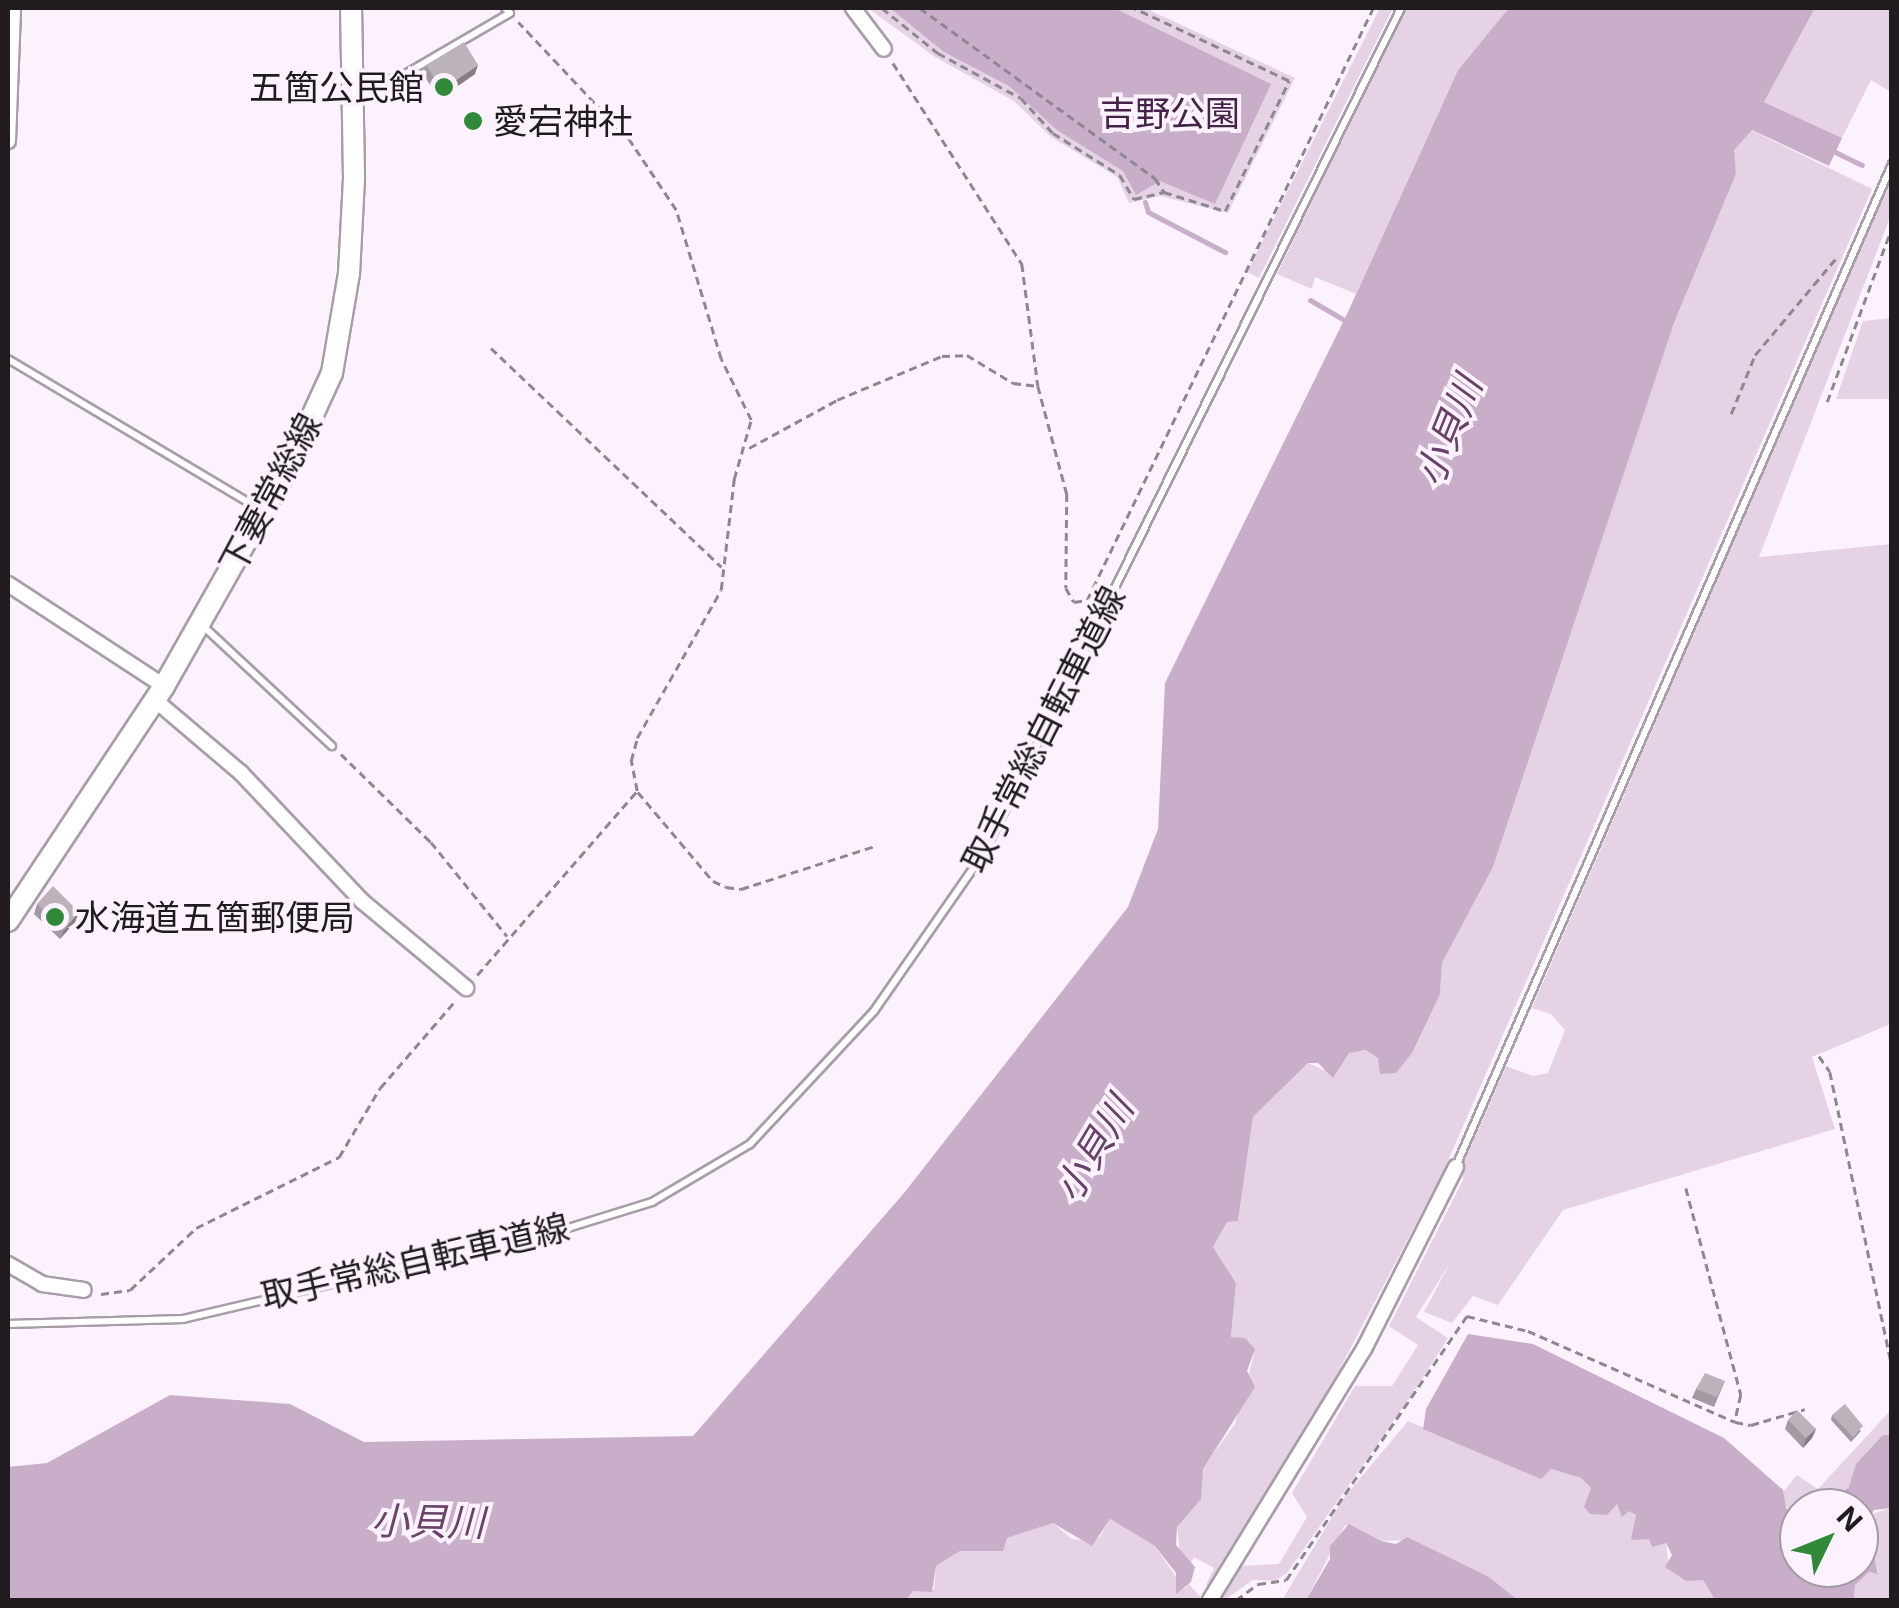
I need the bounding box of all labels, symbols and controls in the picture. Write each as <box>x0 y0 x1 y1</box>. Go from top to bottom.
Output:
place label: 五箇公民館 <box>249 66 424 108</box>
marker: 五箇公民館 <box>433 76 455 98</box>
park label: 吉野公園 <box>1100 92 1240 134</box>
place label: 愛宕神社 <box>493 100 633 142</box>
marker: 愛宕神社 <box>462 110 484 132</box>
water label: 小貝川 <box>1407 370 1491 492</box>
street label: 下妻常総線 <box>210 406 330 580</box>
street label: 取手常総自転車道線 <box>953 579 1133 879</box>
place label: 水海道五箇郵便局 <box>75 896 355 938</box>
marker: 水海道五箇郵便局 <box>44 906 66 928</box>
water label: 小貝川 <box>1045 1088 1143 1210</box>
street label: 取手常総自転車道線 <box>257 1205 573 1317</box>
north arrow <box>1779 1488 1879 1588</box>
water label: 小貝川 <box>371 1498 485 1546</box>
text: N <box>1830 1500 1869 1538</box>

